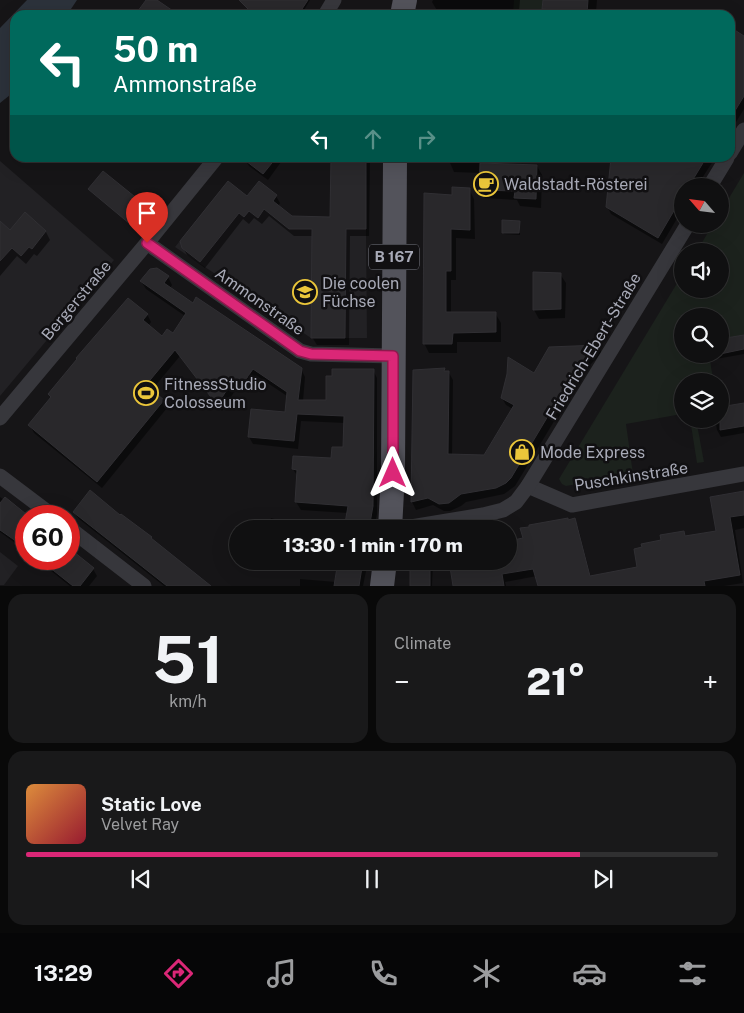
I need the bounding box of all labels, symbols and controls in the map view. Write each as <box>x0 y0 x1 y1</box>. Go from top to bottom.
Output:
text: 50 m <box>113 29 198 70</box>
icon: left <box>30 30 95 95</box>
text: Ammonstraße <box>113 71 257 97</box>
icon: left <box>306 125 334 153</box>
icon: ahead <box>359 125 387 153</box>
icon: right <box>412 125 440 153</box>
cafe icon: Waldstadt-Rösterei <box>473 171 499 197</box>
place label: Waldstadt-Rösterei <box>504 175 647 194</box>
north arrow <box>674 178 729 232</box>
map controls <box>674 178 729 428</box>
pin <box>126 192 168 243</box>
icon: arrive <box>133 199 161 227</box>
button: sound <box>674 243 729 298</box>
road number: B 167 <box>369 244 419 270</box>
street label: Bergerstraße <box>38 257 115 344</box>
street label: Ammonstraße <box>211 264 308 339</box>
street label: Friedrich-Ebert-Straße <box>542 269 645 423</box>
place label: Die coolen Füchse <box>322 274 399 311</box>
school or university icon: Die coolen Füchse <box>292 279 318 305</box>
button: search <box>674 308 729 363</box>
button: layers <box>674 373 729 428</box>
place label: FitnessStudio Colosseum <box>164 375 267 412</box>
sports icon: FitnessStudio Colosseum <box>133 380 159 406</box>
shop icon: Mode Express <box>509 439 535 465</box>
place label: Mode Express <box>540 443 645 462</box>
position arrow <box>366 446 418 498</box>
street label: Puschkinstraße <box>573 458 689 495</box>
speed limit sign: 60 <box>15 505 80 570</box>
text: 13:30 · 1 min · 170 m <box>283 534 463 556</box>
text: 51 <box>152 621 224 698</box>
text: Climate <box>394 634 451 653</box>
text: 21° <box>526 659 586 704</box>
text: − <box>394 665 410 698</box>
text: + <box>702 665 718 698</box>
text: km/h <box>169 692 207 711</box>
text: Static Love <box>101 793 202 815</box>
text: Velvet Ray <box>101 815 179 834</box>
icon: previous <box>127 865 155 893</box>
icon: pause <box>358 865 386 893</box>
icon: next <box>589 865 617 893</box>
icon: directions <box>161 956 196 991</box>
icon: music <box>264 956 299 991</box>
icon: phone <box>366 956 401 991</box>
icon: climate <box>469 956 504 991</box>
icon: car <box>572 956 607 991</box>
icon: filters <box>675 956 710 991</box>
text: 13:29 <box>34 960 93 986</box>

